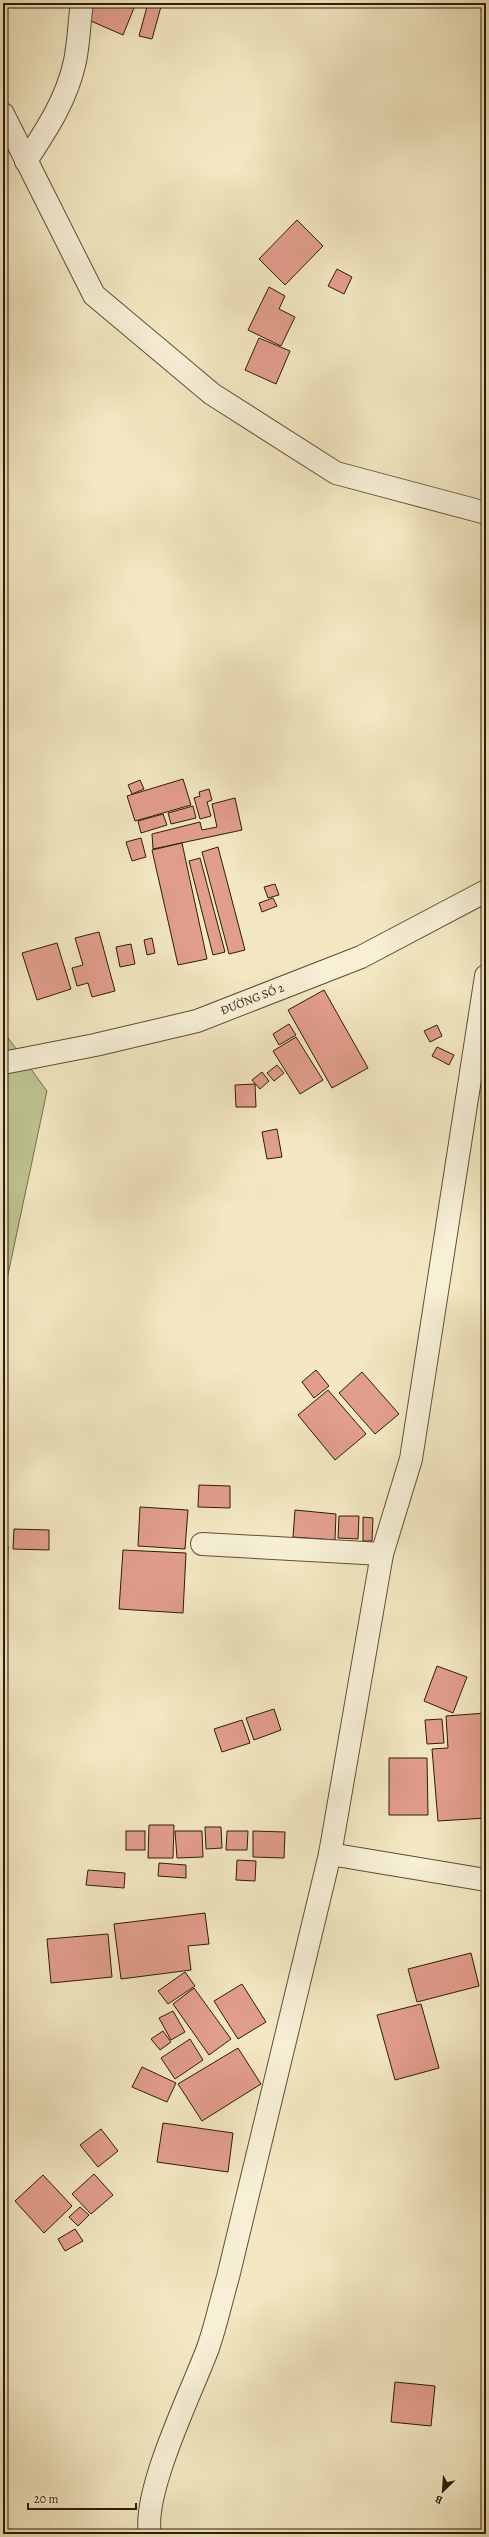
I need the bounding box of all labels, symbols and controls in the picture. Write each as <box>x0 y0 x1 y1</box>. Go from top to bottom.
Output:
street label: ĐƯỜNG SỐ 2 <box>218 979 286 1018</box>
north arrow <box>423 2471 463 2511</box>
scale bar <box>28 2485 136 2511</box>
text: 20 m <box>34 2491 58 2507</box>
text: B <box>433 2491 445 2508</box>

